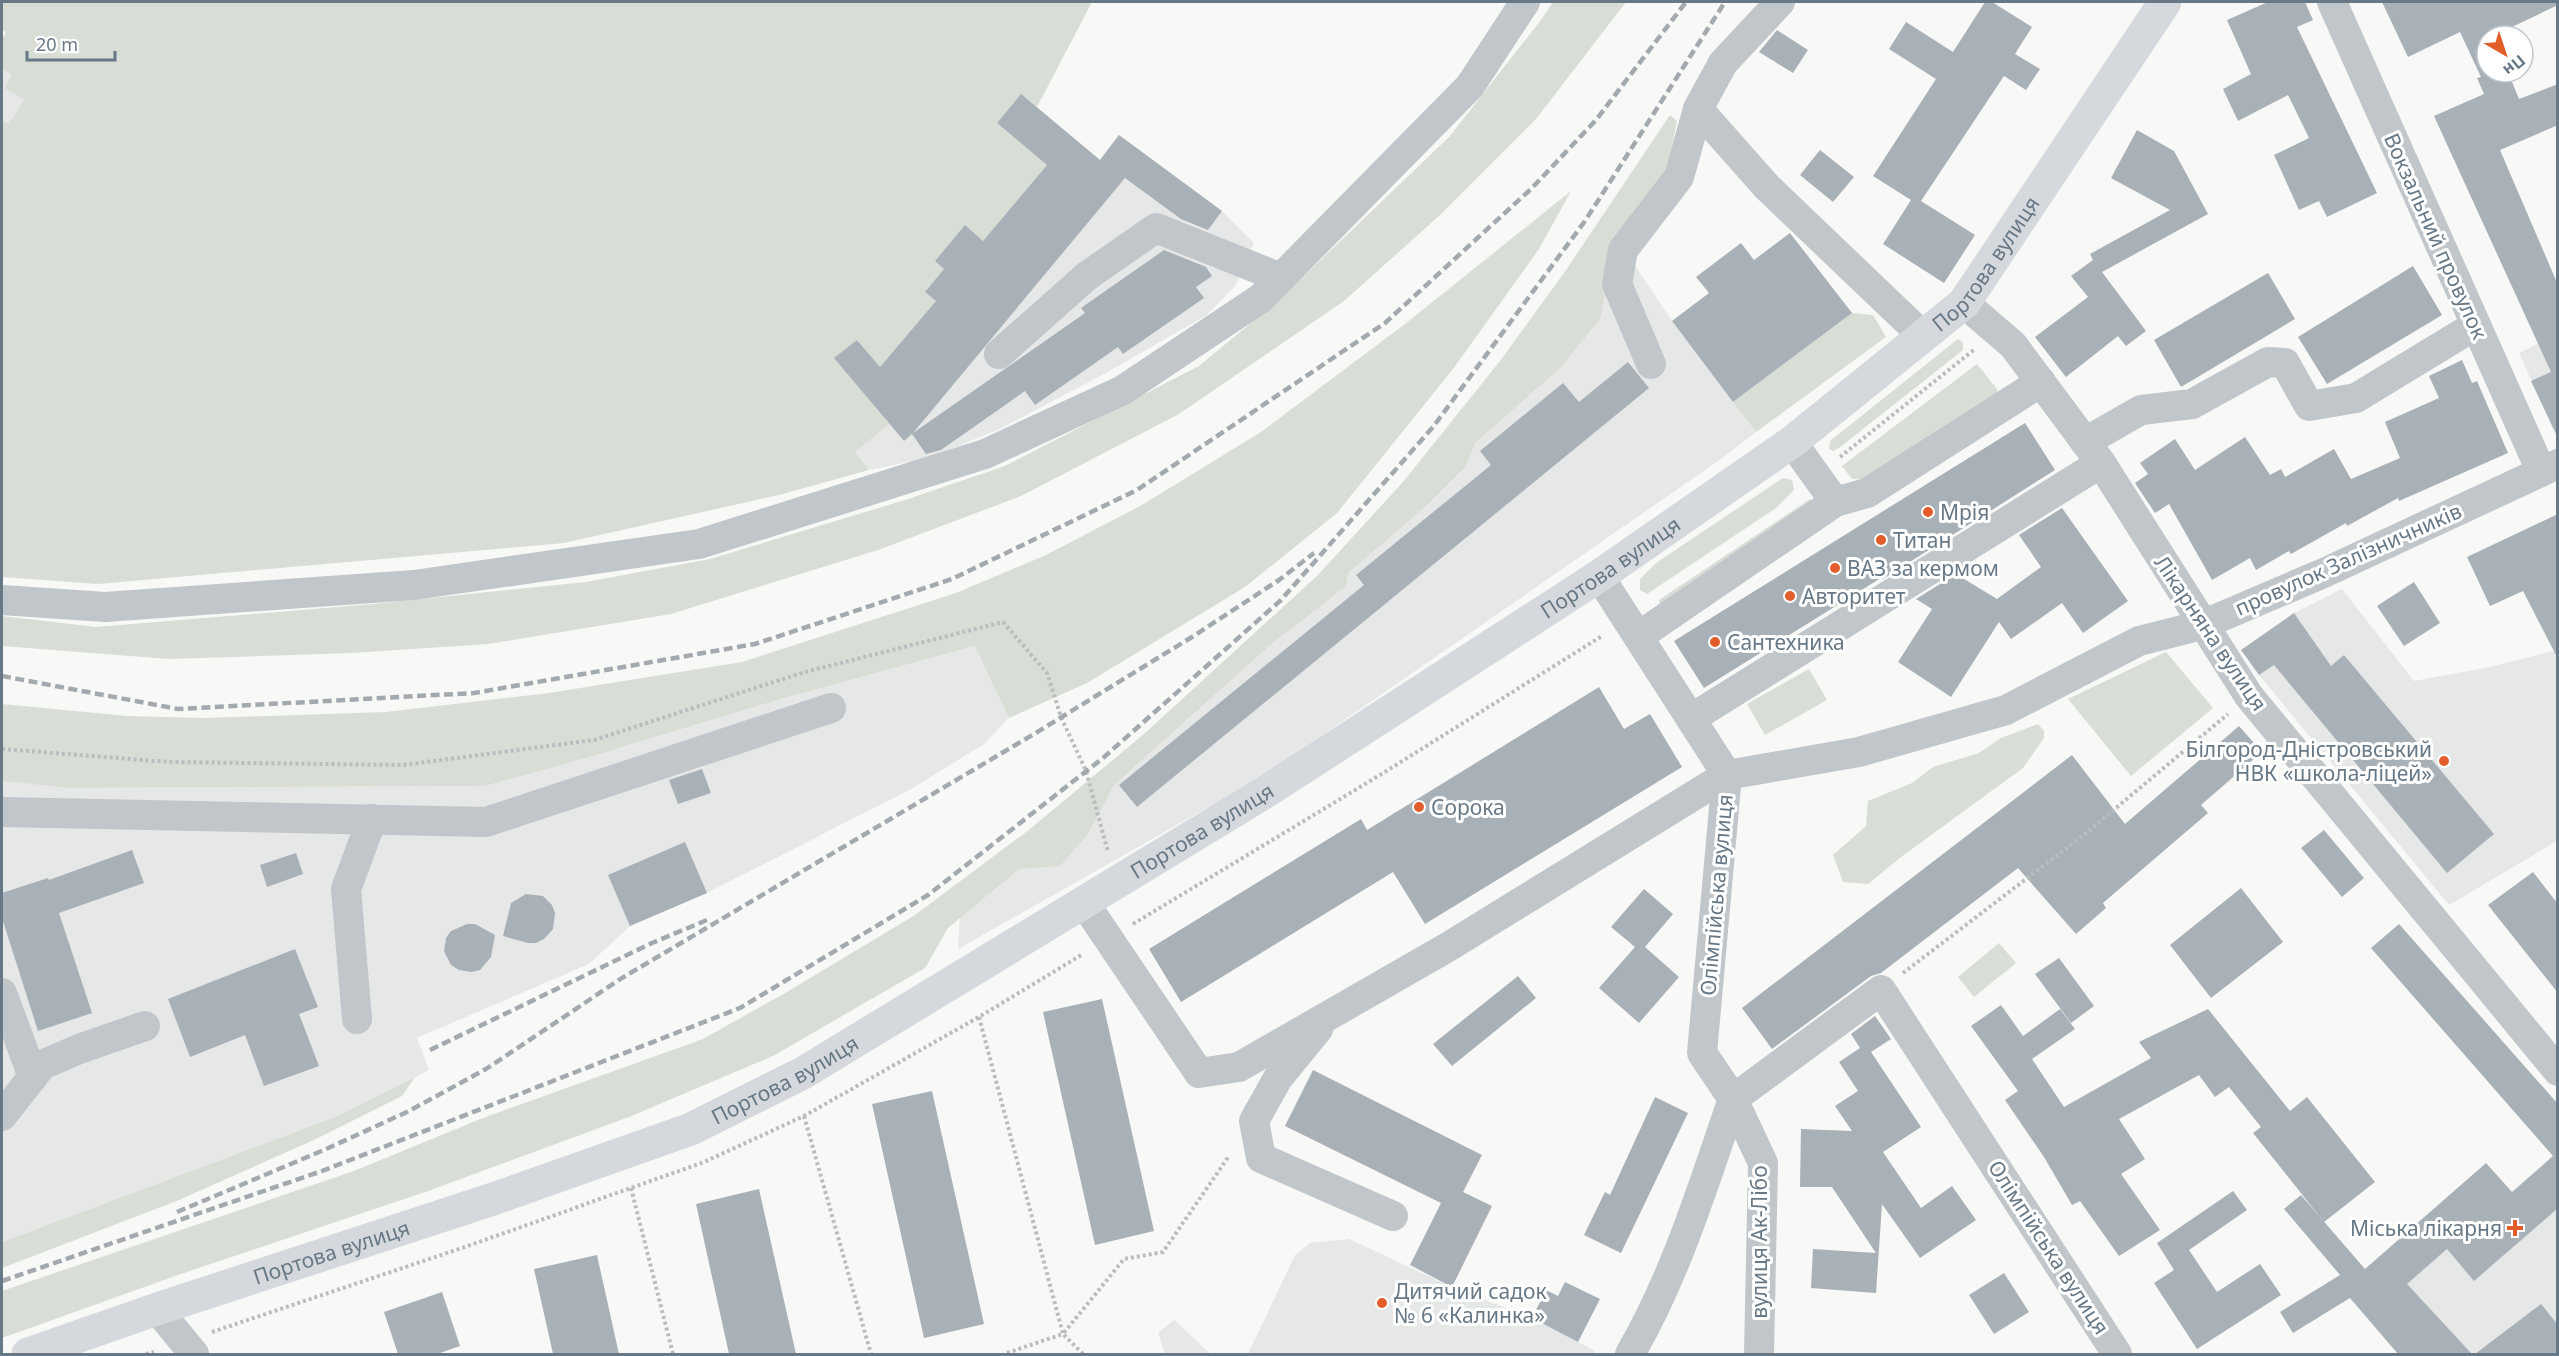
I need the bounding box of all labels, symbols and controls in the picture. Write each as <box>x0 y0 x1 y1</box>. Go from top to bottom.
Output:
scale bar <box>27 24 116 62</box>
north arrow <box>2475 24 2535 84</box>
text: 20 m <box>36 32 78 56</box>
text: Пн <box>2499 50 2530 81</box>
street label: Вокзальний провулок <box>2378 129 2494 343</box>
street label: Портова вулиця <box>1926 191 2045 338</box>
street label: провулок Залізничників <box>2230 496 2466 622</box>
place label: Мрія <box>1940 498 1989 526</box>
marker: Мрія <box>1921 505 1935 519</box>
street label: Портова вулиця <box>1535 510 1686 624</box>
place label: Титан <box>1893 526 1951 554</box>
marker: Титан <box>1874 533 1888 547</box>
street label: Лікарняна вулиця <box>2149 550 2273 716</box>
place label: ВАЗ за кермом <box>1847 554 1999 582</box>
marker: ВАЗ за кермом <box>1828 561 1842 575</box>
place label: Авторитет <box>1802 582 1906 610</box>
marker: Авторитет <box>1783 589 1797 603</box>
place label: Сантехника <box>1727 628 1845 656</box>
marker: Сантехника <box>1708 635 1722 649</box>
place label: Білгород-Дністровський НВК «школа-ліцей» <box>2186 735 2432 787</box>
marker: Білгород-Дністровський НВК «школа-ліцей» <box>2437 754 2451 768</box>
street label: Портова вулиця <box>1125 776 1279 885</box>
place label: Сорока <box>1431 793 1505 821</box>
street label: Олімпійська вулиця <box>1693 793 1739 997</box>
marker: Сорока <box>1412 800 1426 814</box>
street label: Портова вулиця <box>706 1029 863 1131</box>
street label: Олімпійська вулиця <box>1982 1155 2116 1339</box>
street label: вулиця Ак-Лібо <box>1745 1165 1773 1319</box>
street label: Портова вулиця <box>249 1213 413 1291</box>
place label: Міська лікарня <box>2350 1214 2502 1242</box>
marker: Міська лікарня <box>2506 1219 2524 1237</box>
place label: Дитячий садок № 6 «Калинка» <box>1394 1277 1547 1329</box>
marker: Дитячий садок № 6 «Калинка» <box>1375 1296 1389 1310</box>

